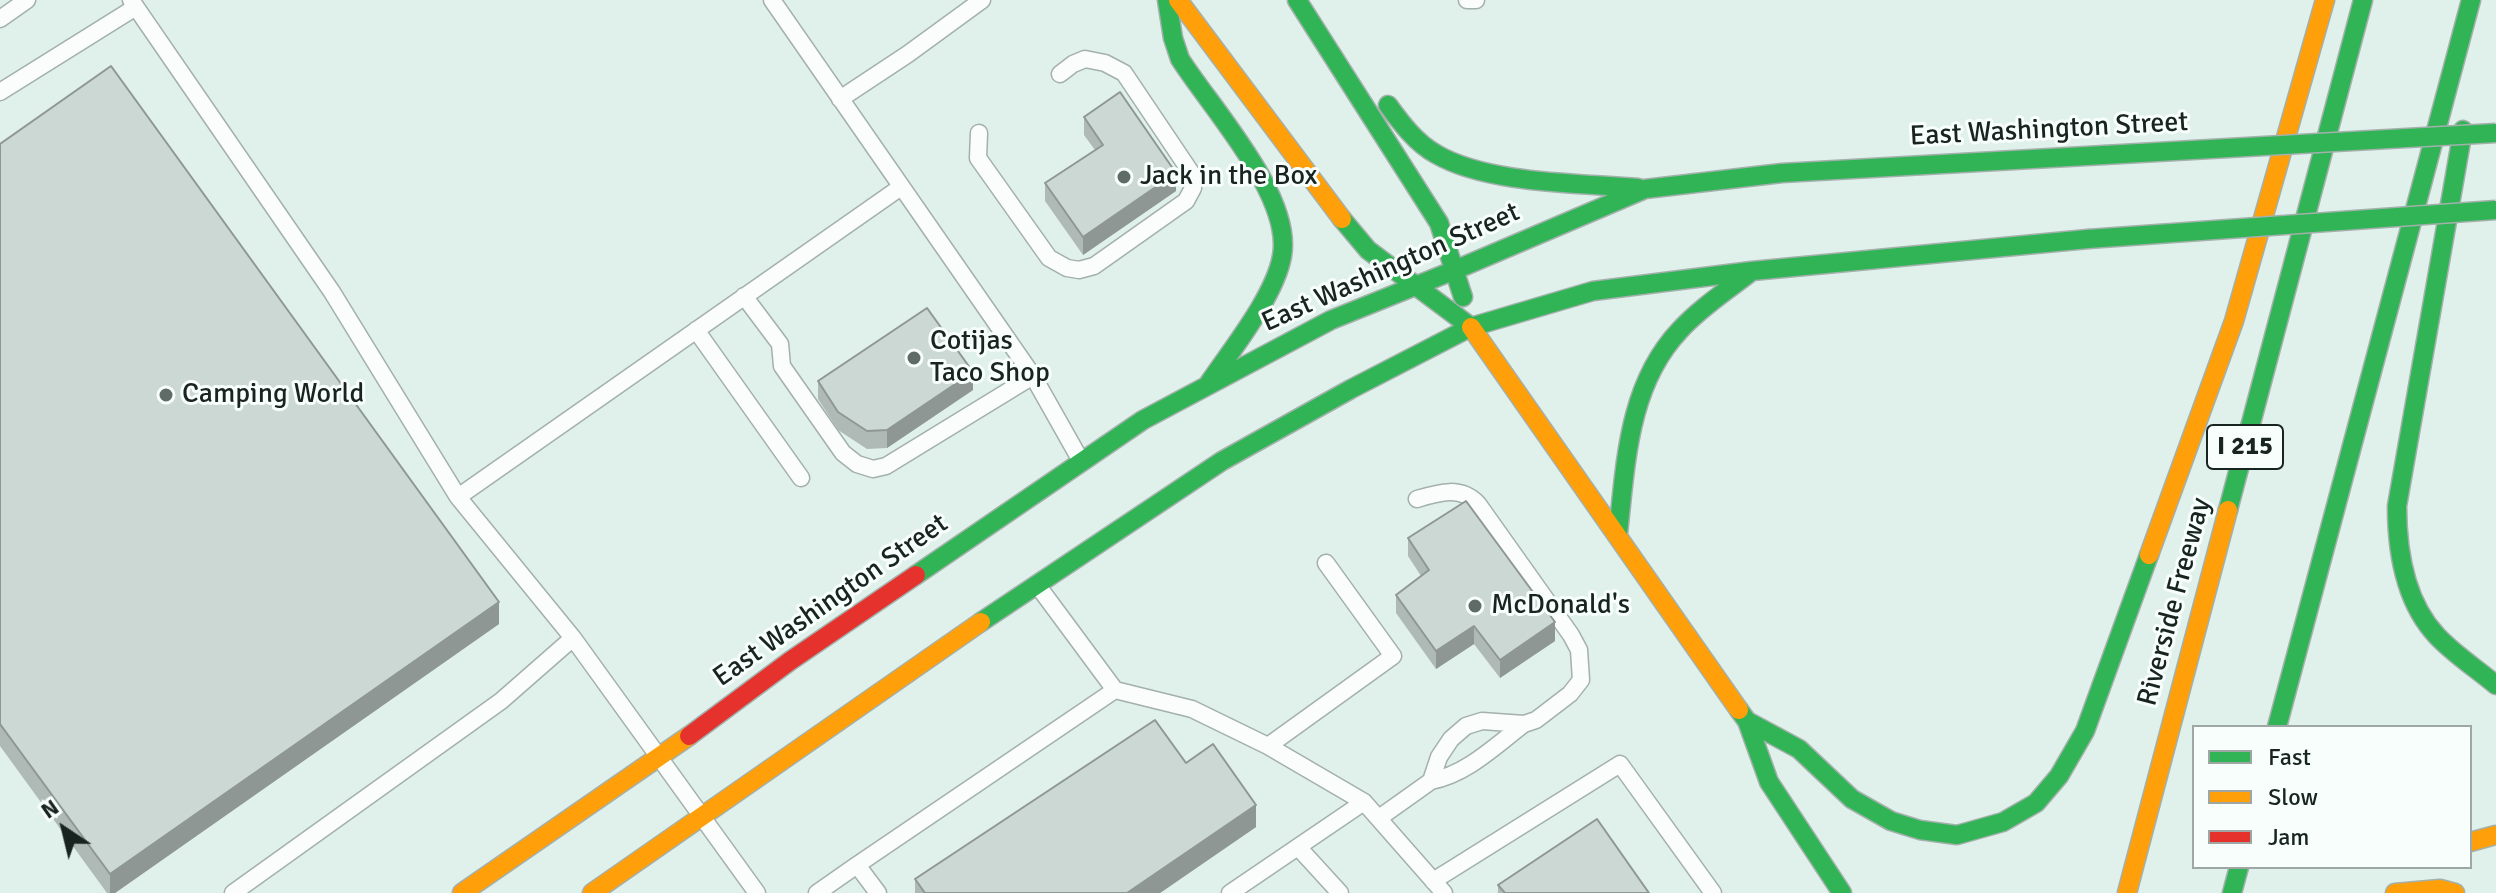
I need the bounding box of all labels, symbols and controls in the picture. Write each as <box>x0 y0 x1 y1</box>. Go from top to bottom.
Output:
street label: East Washington Street <box>1909 106 2189 154</box>
place label: Jack in the Box <box>1140 160 1317 194</box>
marker: Jack in the Box <box>1115 168 1133 186</box>
street label: East Washington Street <box>1257 196 1525 340</box>
place label: Cotijas Taco Shop <box>930 325 1050 391</box>
marker: Cotijas Taco Shop <box>905 349 923 367</box>
place label: Camping World <box>182 378 364 412</box>
marker: Camping World <box>157 386 175 404</box>
road number: I 215 <box>2207 425 2283 469</box>
street label: Riverside Freeway <box>2131 494 2219 710</box>
street label: East Washington Street <box>707 507 955 695</box>
place label: McDonald's <box>1491 589 1630 623</box>
marker: McDonald's <box>1466 597 1484 615</box>
legend <box>2192 725 2472 869</box>
text: Fast <box>2268 742 2311 772</box>
text: Slow <box>2268 782 2318 812</box>
north arrow <box>24 789 104 869</box>
text: N <box>36 793 64 824</box>
text: Jam <box>2268 822 2309 852</box>

